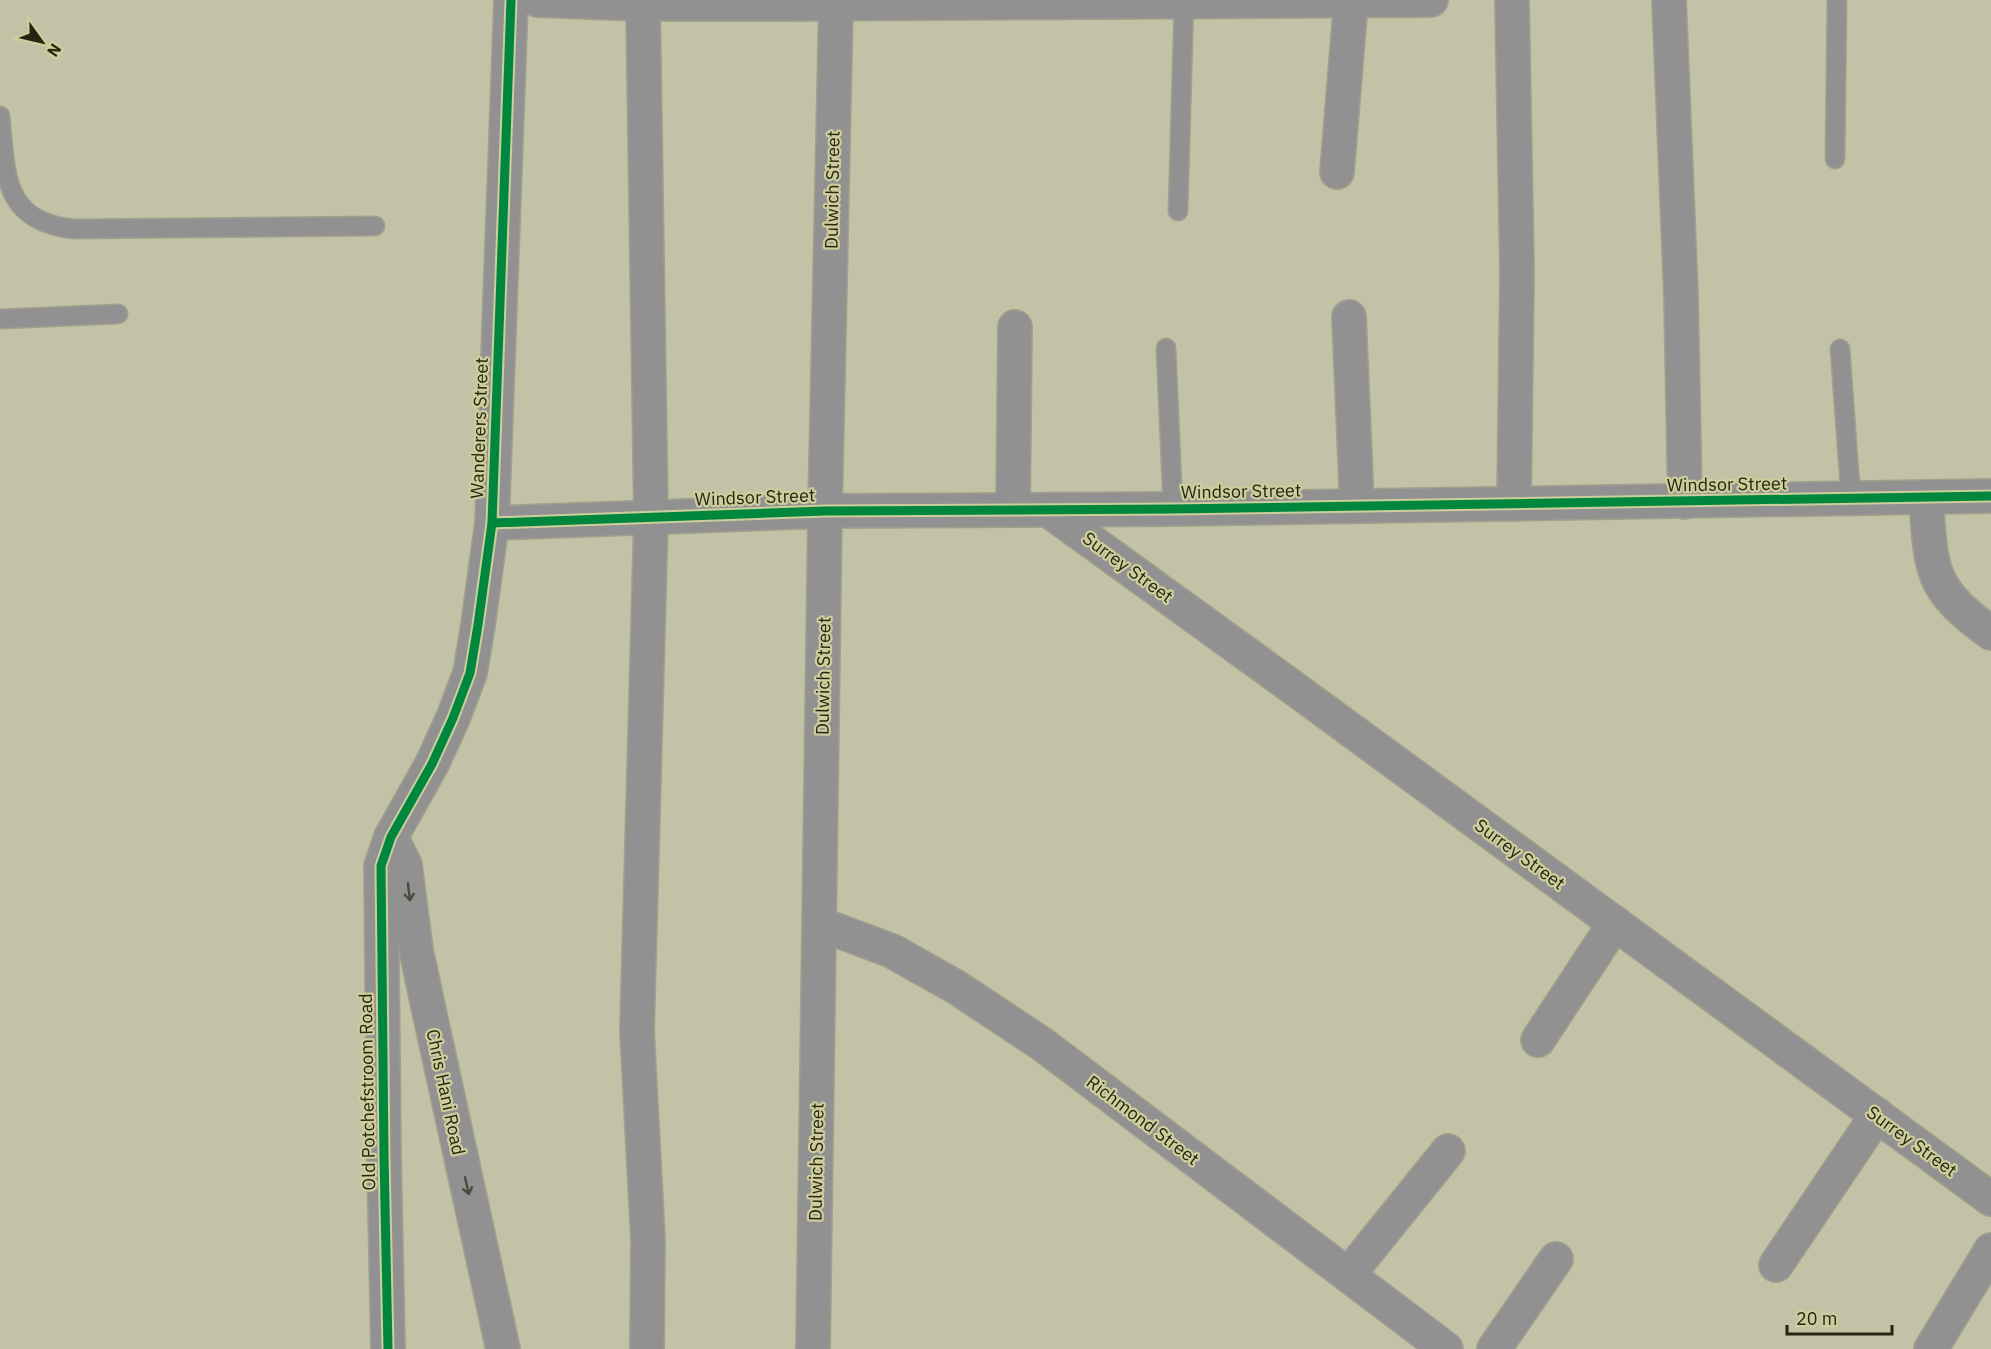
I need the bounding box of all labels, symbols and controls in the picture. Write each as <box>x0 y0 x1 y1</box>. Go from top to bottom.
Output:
north arrow <box>12 12 72 72</box>
text: N <box>43 40 66 61</box>
street label: Dulwich Street <box>819 131 845 249</box>
street label: Wanderers Street <box>465 357 493 499</box>
street label: Windsor Street <box>1667 471 1787 497</box>
street label: Windsor Street <box>1181 478 1301 504</box>
street label: Windsor Street <box>694 483 816 511</box>
street label: Surrey Street <box>1078 526 1178 608</box>
street label: Dulwich Street <box>810 617 836 735</box>
street label: Surrey Street <box>1470 813 1570 895</box>
one-way arrow <box>403 881 414 901</box>
street label: Old Potchefstroom Road <box>354 993 380 1191</box>
street label: Chris Hani Road <box>421 1027 471 1157</box>
street label: Richmond Street <box>1082 1070 1204 1170</box>
street label: Surrey Street <box>1862 1100 1962 1182</box>
street label: Dulwich Street <box>803 1103 829 1221</box>
one-way arrow <box>462 1176 473 1195</box>
scale bar <box>1787 1298 1892 1336</box>
text: 20 m <box>1796 1307 1838 1330</box>

